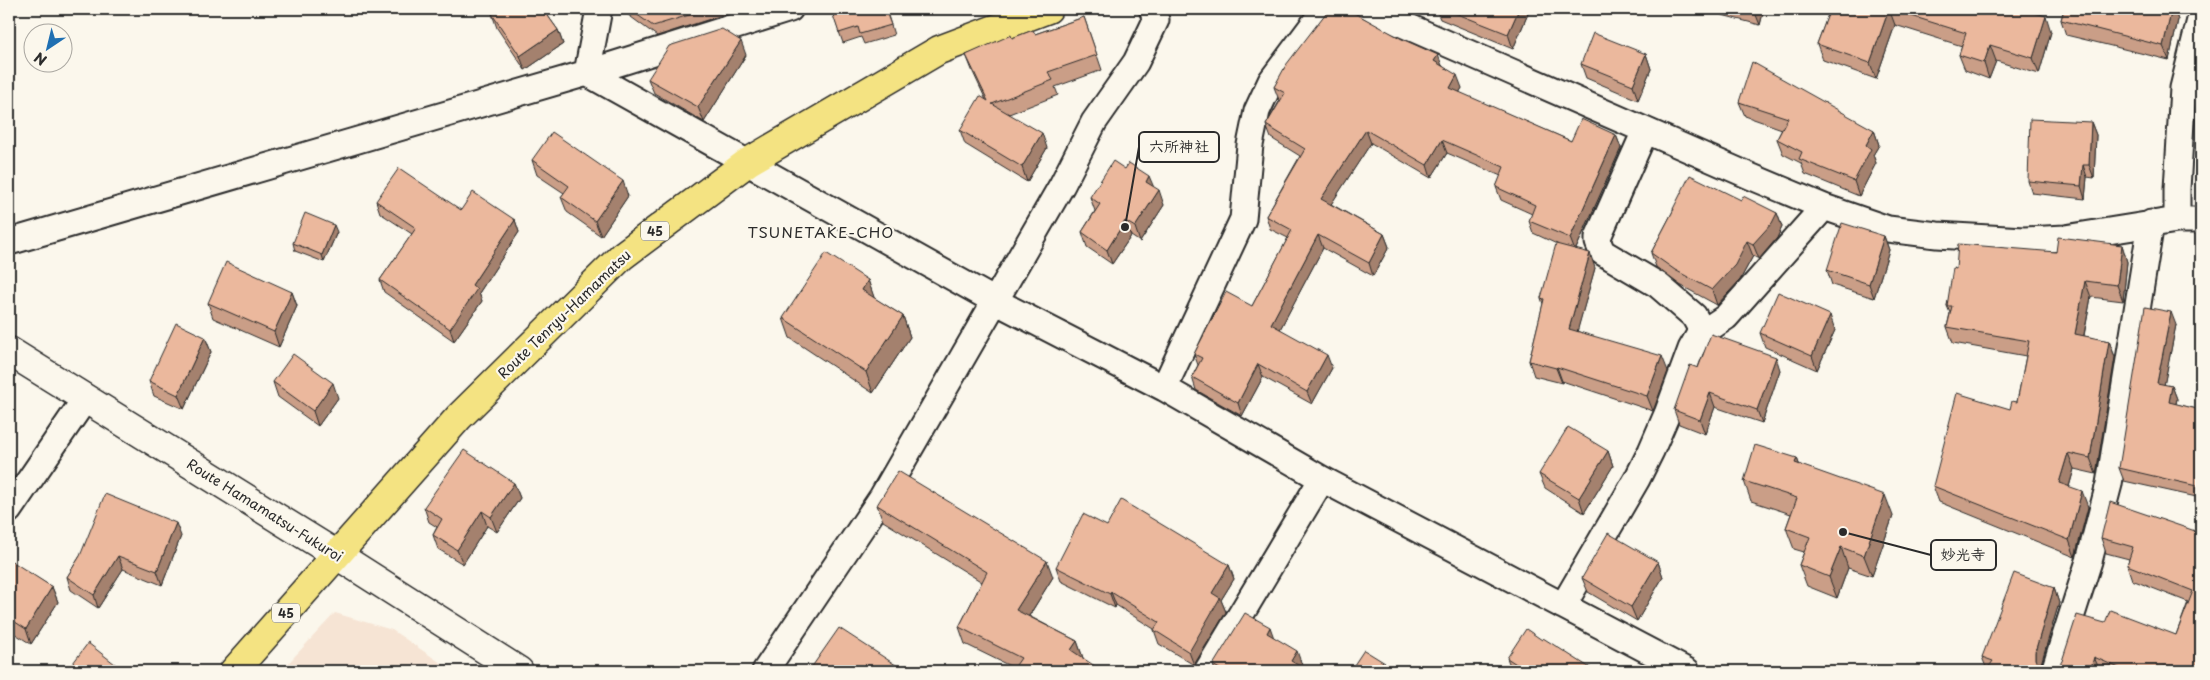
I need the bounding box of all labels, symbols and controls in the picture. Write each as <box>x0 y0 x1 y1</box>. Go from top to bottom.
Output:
north arrow <box>22 22 72 72</box>
text: N <box>30 47 51 71</box>
callout: 六所神社 <box>1139 132 1219 162</box>
text: 六所神社 <box>1149 134 1209 157</box>
district label: TSUNETAKE-CHO <box>748 220 894 243</box>
road number: 45 <box>641 222 669 240</box>
street label: Route Tenryu-Hamamatsu <box>493 245 635 383</box>
street label: Route Hamamatsu-Fukuroi <box>183 453 347 567</box>
callout: 妙光寺 <box>1931 540 1996 570</box>
text: 妙光寺 <box>1940 542 1986 565</box>
road number: 45 <box>272 604 300 622</box>

